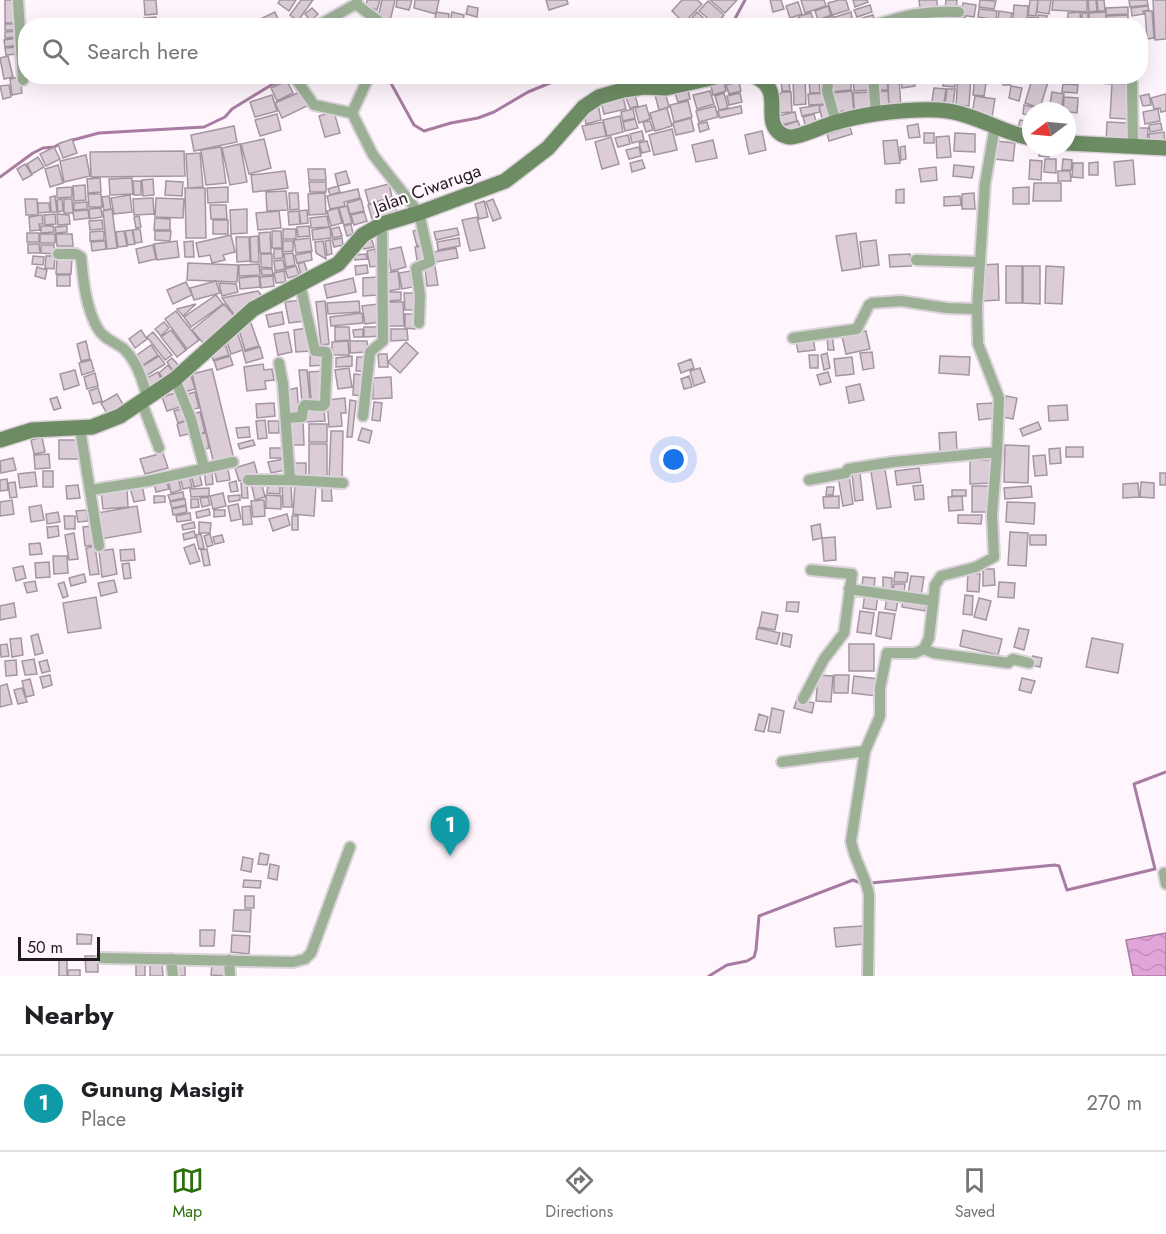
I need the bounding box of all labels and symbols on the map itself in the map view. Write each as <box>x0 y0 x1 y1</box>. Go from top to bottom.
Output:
north arrow <box>1022 102 1076 156</box>
street label: Jalan Ciwaruga <box>368 157 485 221</box>
your location <box>659 445 688 474</box>
pin: 1 <box>430 806 470 856</box>
scale bar <box>18 934 100 962</box>

